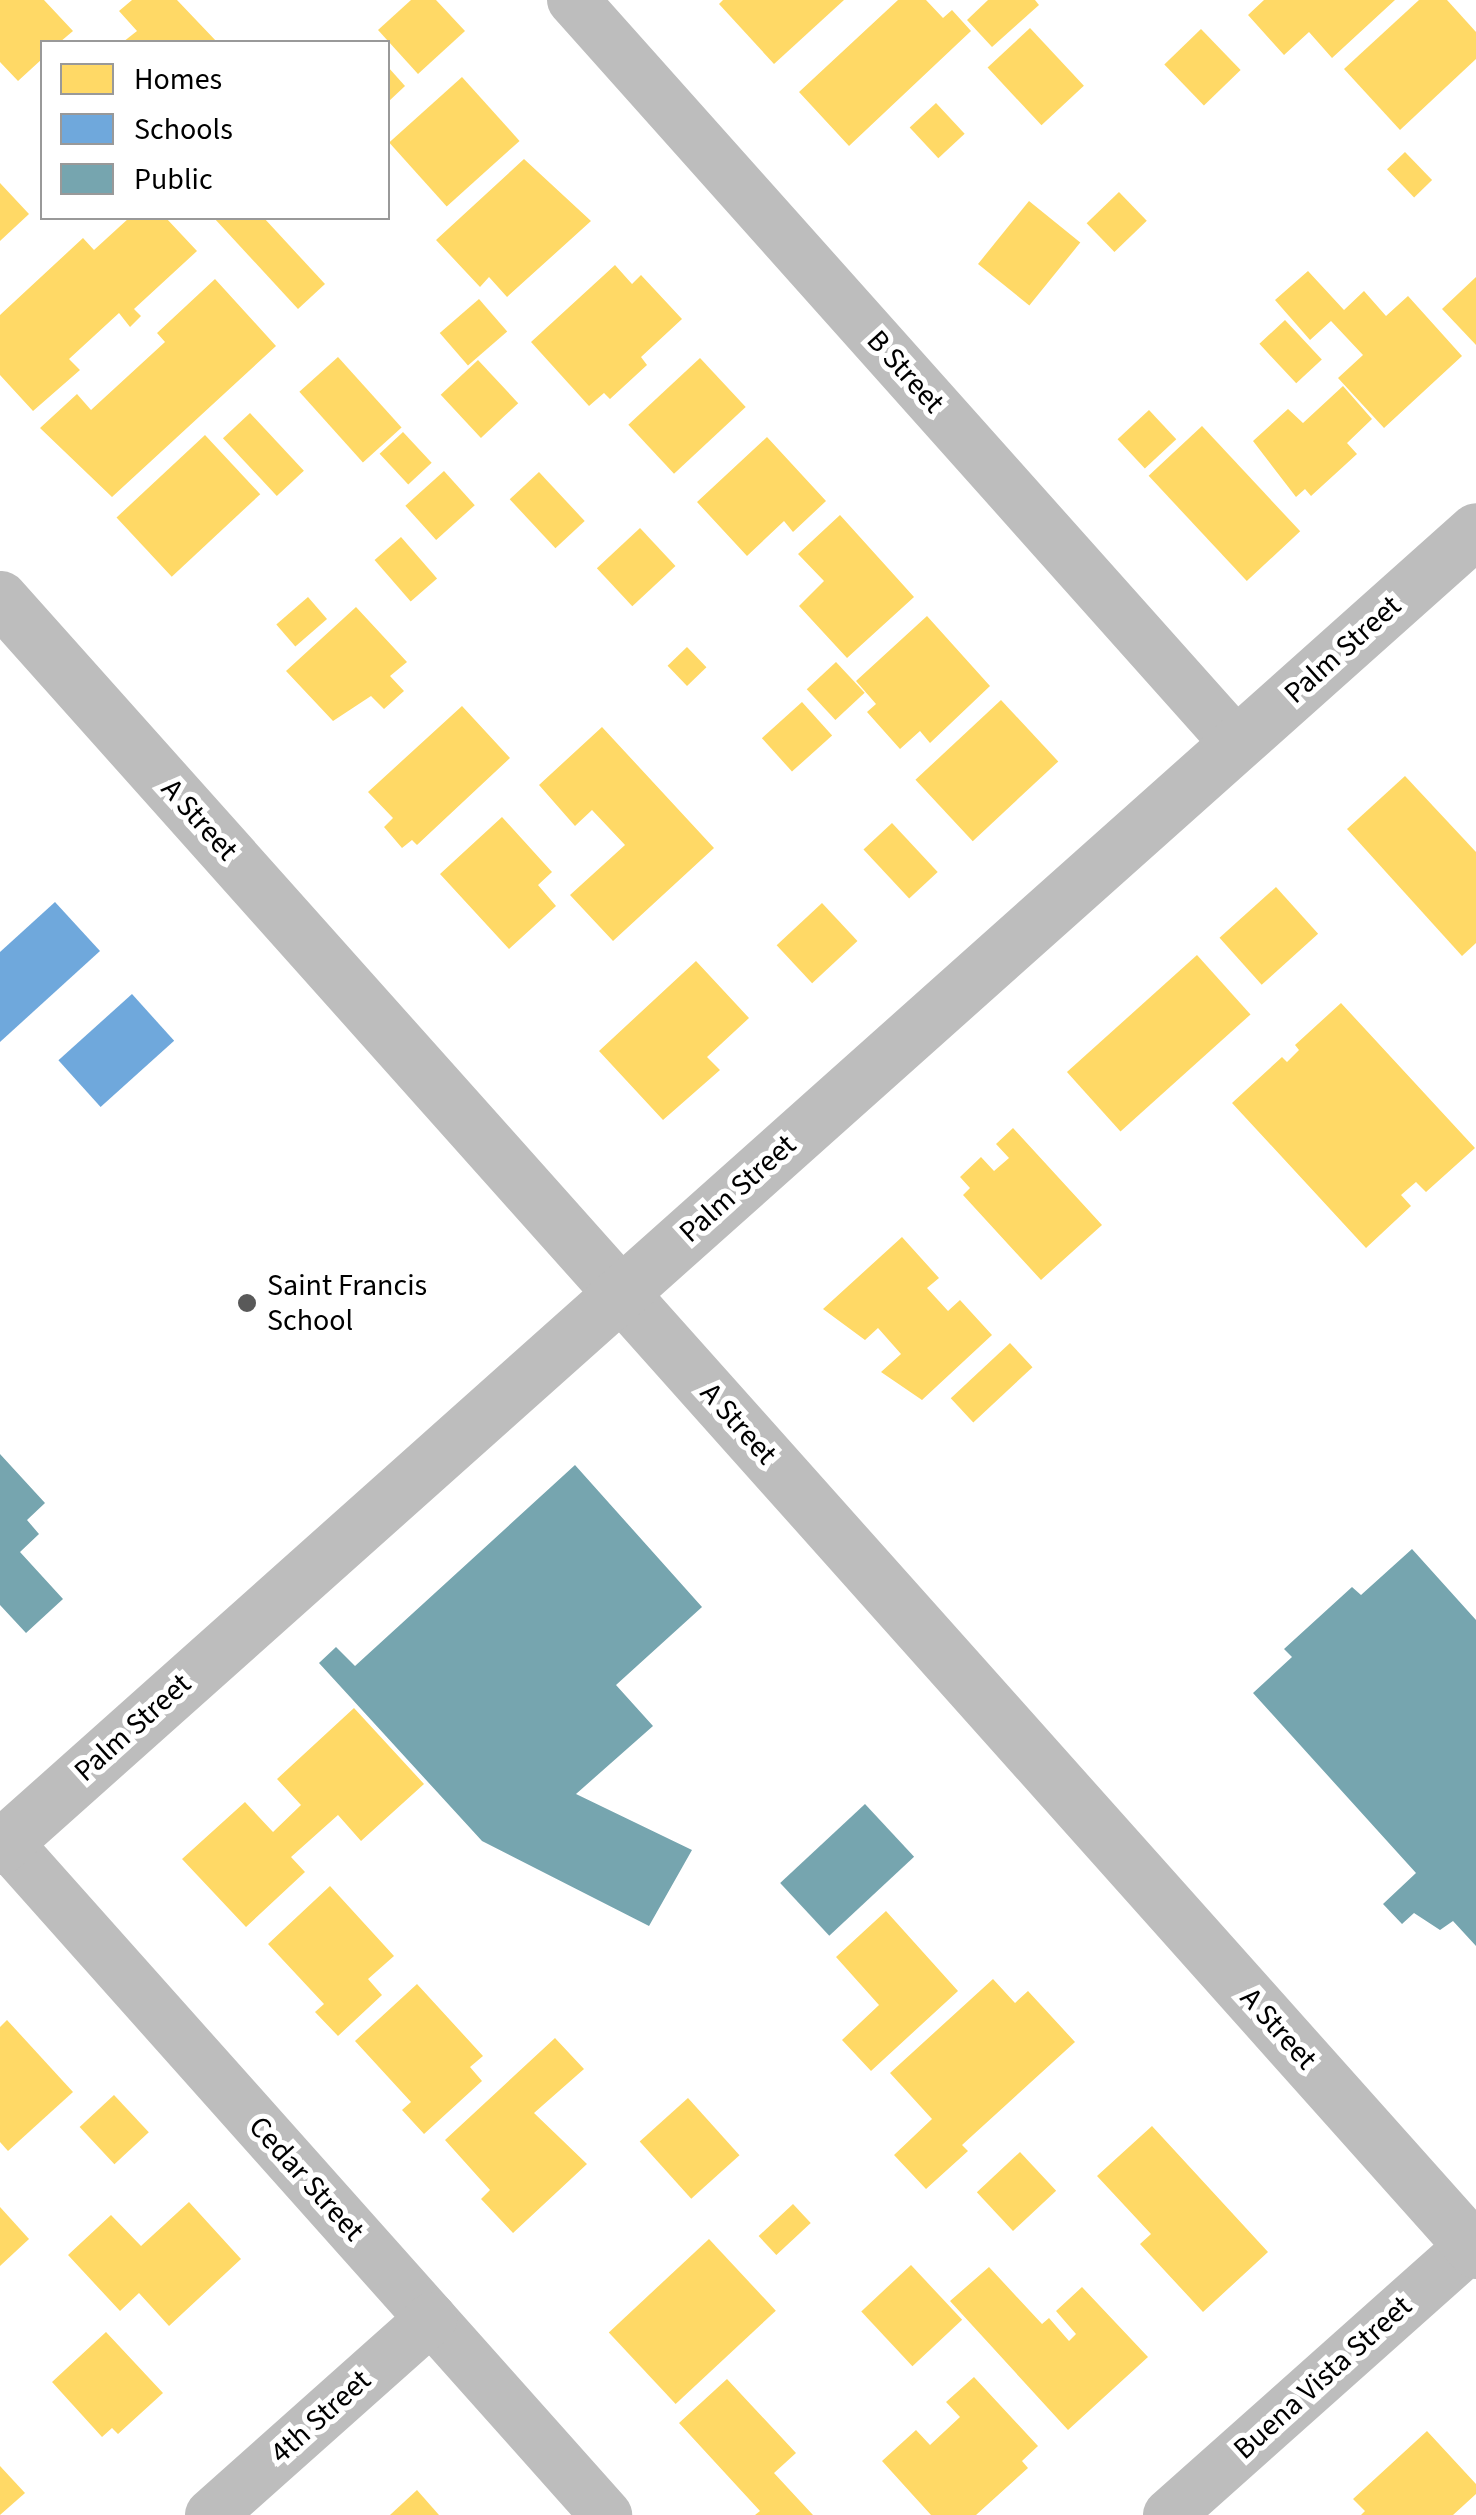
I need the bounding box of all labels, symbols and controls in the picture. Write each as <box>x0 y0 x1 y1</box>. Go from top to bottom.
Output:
legend <box>40 40 390 220</box>
text: Homes <box>134 58 222 101</box>
text: Schools <box>134 108 233 151</box>
text: Public <box>134 158 213 201</box>
street label: B Street <box>859 323 951 421</box>
street label: Palm Street <box>1277 588 1409 712</box>
street label: A Street <box>153 772 245 868</box>
street label: Palm Street <box>672 1127 804 1251</box>
place label: Saint Francis School <box>267 1268 427 1338</box>
marker: Saint Francis School <box>236 1292 258 1314</box>
street label: A Street <box>692 1376 784 1472</box>
street label: Palm Street <box>67 1666 199 1790</box>
street label: A Street <box>1232 1981 1324 2077</box>
street label: Cedar Street <box>241 2109 371 2249</box>
street label: Buena Vista Street <box>1227 2289 1419 2467</box>
street label: 4th Street <box>263 2363 379 2471</box>

